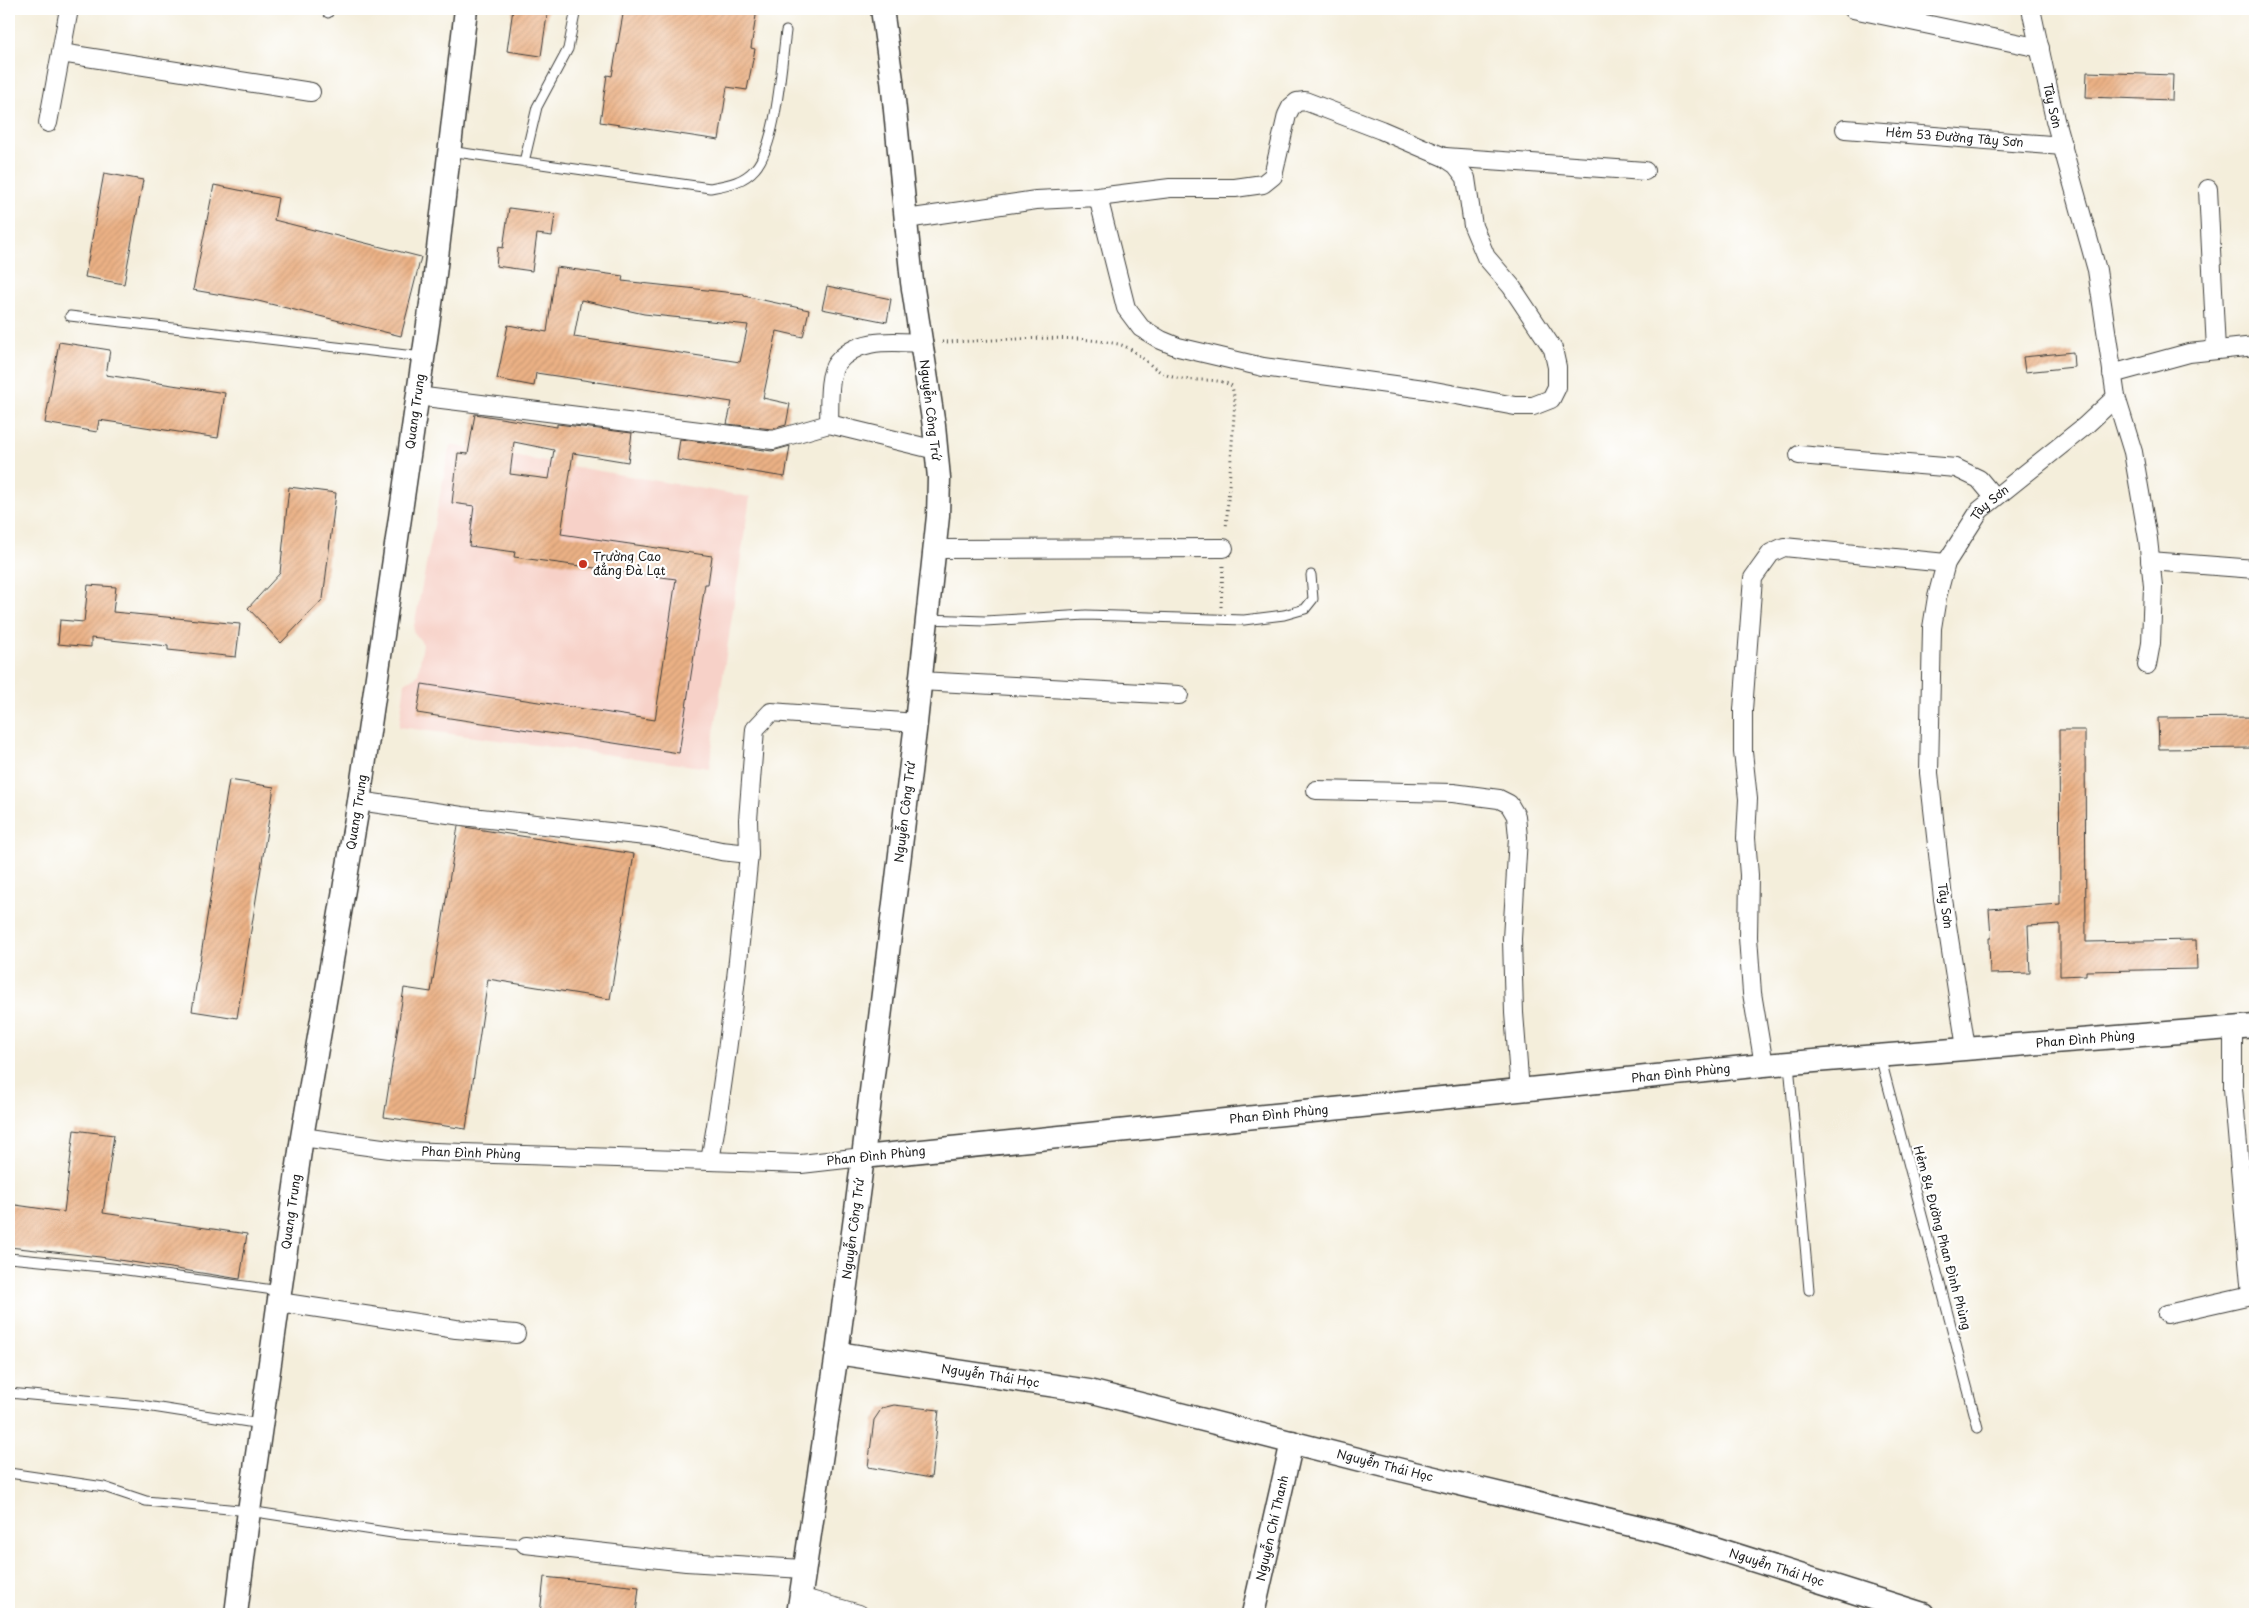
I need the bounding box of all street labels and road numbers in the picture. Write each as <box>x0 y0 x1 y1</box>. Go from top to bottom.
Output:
street label: Tây Sơn <box>2039 81 2067 130</box>
street label: Hẻm 53 Đường Tây Sơn <box>1885 122 2024 151</box>
street label: Nguyễn Công Trứ <box>916 358 946 463</box>
street label: Quang Trung <box>400 372 429 450</box>
street label: Tây Sơn <box>1966 480 2012 524</box>
street label: Nguyễn Công Trứ <box>889 759 919 864</box>
street label: Quang Trung <box>341 773 371 851</box>
street label: Tây Sơn <box>1934 882 1958 930</box>
street label: Phan Đình Phùng <box>2035 1026 2136 1051</box>
street label: Phan Đình Phùng <box>1630 1058 1731 1087</box>
street label: Phan Đình Phùng <box>1228 1100 1329 1128</box>
street label: Phan Đình Phùng <box>826 1141 926 1169</box>
street label: Phan Đình Phùng <box>421 1142 521 1163</box>
street label: Hẻm 84 Đường Phan Đình Phùng <box>1910 1144 1976 1332</box>
street label: Quang Trung <box>276 1173 305 1251</box>
street label: Nguyễn Công Trứ <box>837 1176 868 1280</box>
street label: Nguyễn Thái Học <box>940 1359 1041 1391</box>
street label: Nguyễn Thái Học <box>1335 1444 1435 1485</box>
street label: Nguyễn Chí Thanh <box>1251 1473 1292 1583</box>
street label: Nguyễn Thái Học <box>1727 1543 1827 1590</box>

